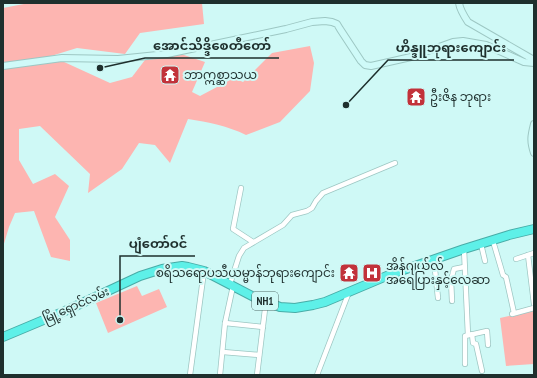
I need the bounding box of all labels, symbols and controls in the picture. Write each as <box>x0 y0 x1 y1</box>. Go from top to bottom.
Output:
callout: အောင်သိဒ္ဒိစေတီတော် <box>145 33 279 58</box>
callout: ဟိန္ဒူဘုရားကျောင်း <box>388 35 514 60</box>
text: အောင်သိဒ္ဒိစေတီတော် <box>153 36 271 56</box>
text: ဟိန္ဒူဘုရားကျောင်း <box>396 38 506 59</box>
temple icon: ဘာဣစ္ဆာသယ <box>159 64 181 86</box>
place label: ဘာဣစ္ဆာသယ <box>184 67 257 85</box>
temple icon: ဦးဇိန ဘုရား <box>405 86 427 108</box>
place label: ဦးဇိန ဘုရား <box>430 88 491 107</box>
callout: ပျံတော်ဝင် <box>120 231 195 256</box>
text: ပျံတော်ဝင် <box>129 234 188 255</box>
place label: အိန်ဂျယ်လ် အရေပြားနှင့်လေဆာ <box>386 257 490 290</box>
temple icon: စရိသရောပသီယမ္မာန်ဘုရားကျောင်း <box>338 262 360 284</box>
hospital icon: အိန်ဂျယ်လ် အရေပြားနှင့်လေဆာ <box>361 262 383 284</box>
place label: စရိသရောပသီယမ္မာန်ဘုရားကျောင်း <box>156 264 335 283</box>
street label: မြို့ရှောင်လမ်း <box>40 282 113 329</box>
road number: NH1 <box>252 292 278 310</box>

